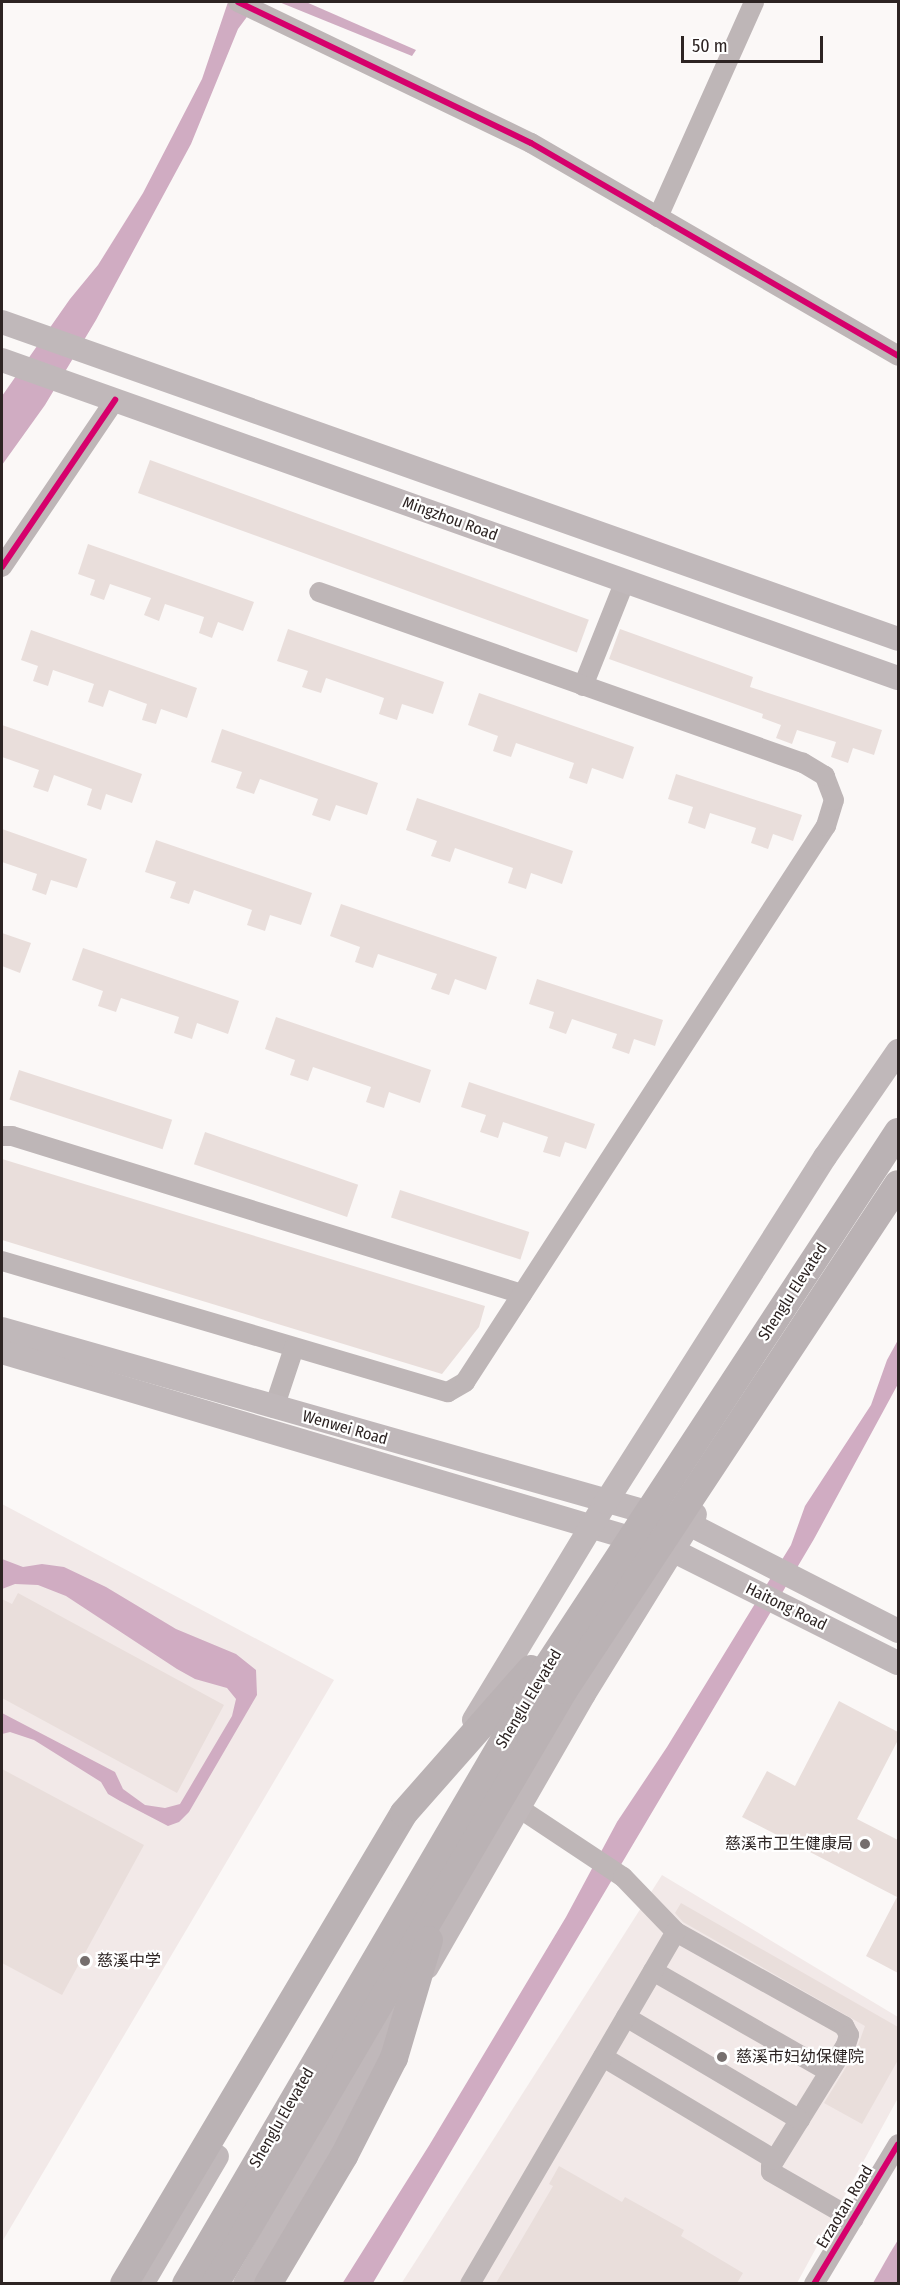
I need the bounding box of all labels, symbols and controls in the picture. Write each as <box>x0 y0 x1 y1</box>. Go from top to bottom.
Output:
scale bar <box>684 24 826 62</box>
text: 50 m <box>692 35 728 57</box>
street label: Mingzhou Road <box>400 493 500 545</box>
street label: Shenglu Elevated <box>754 1240 832 1344</box>
street label: Wenwei Road <box>300 1407 390 1449</box>
street label: Haitong Road <box>742 1579 830 1635</box>
street label: Shenglu Elevated <box>492 1646 566 1752</box>
place label: 慈溪市卫生健康局 <box>725 1834 853 1854</box>
marker: 慈溪市卫生健康局 <box>858 1837 872 1851</box>
place label: 慈溪中学 <box>97 1951 161 1971</box>
marker: 慈溪中学 <box>78 1954 92 1968</box>
place label: 慈溪市妇幼保健院 <box>736 2047 864 2067</box>
marker: 慈溪市妇幼保健院 <box>713 2048 731 2066</box>
street label: Shenglu Elevated <box>246 2065 318 2171</box>
street label: Erzaotan Road <box>813 2162 877 2252</box>

